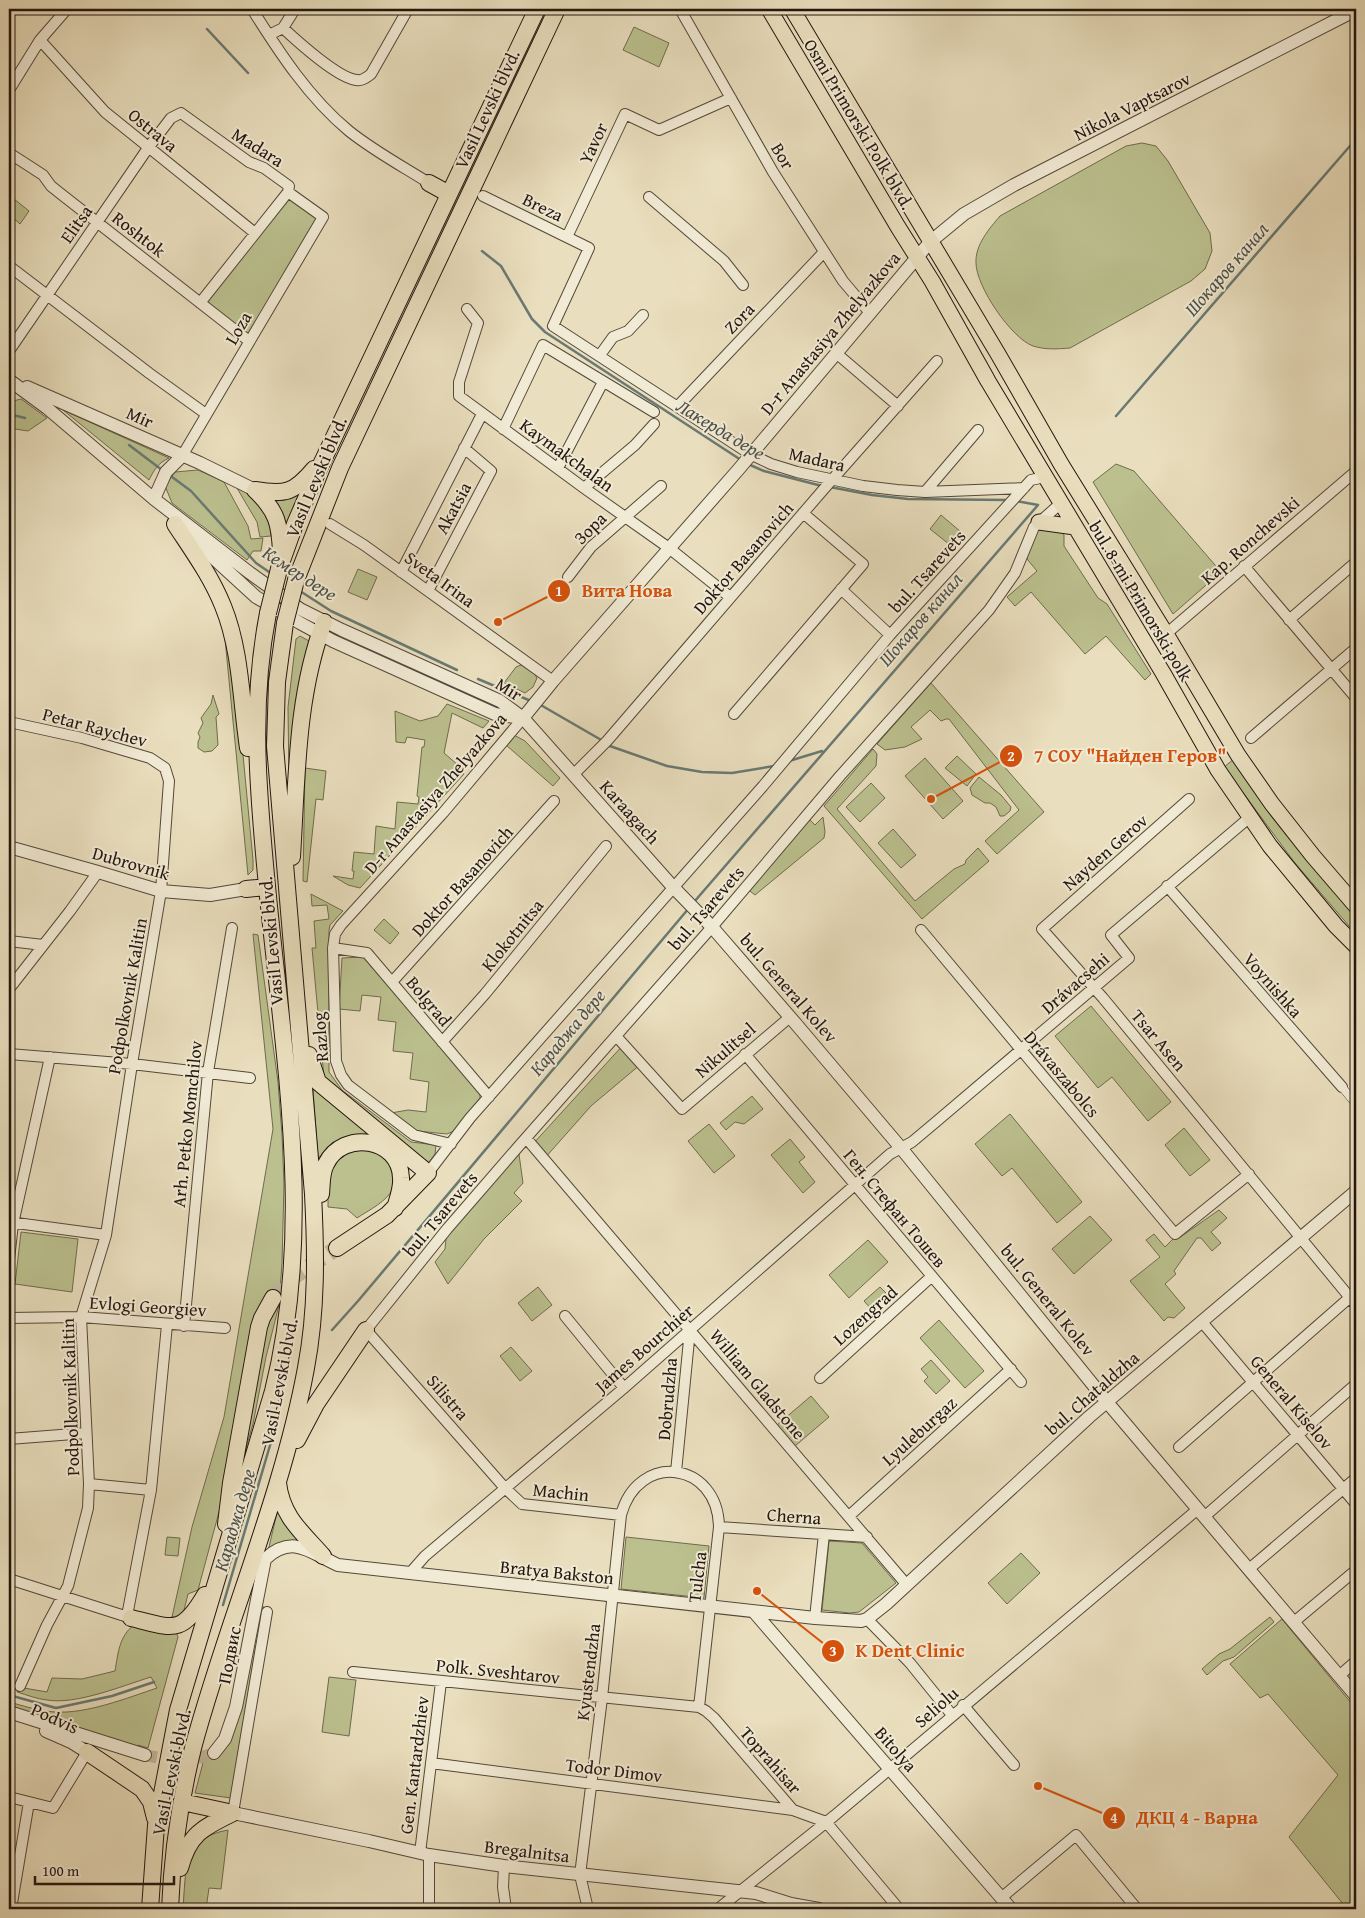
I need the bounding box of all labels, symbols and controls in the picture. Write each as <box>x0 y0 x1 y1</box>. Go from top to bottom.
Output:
street label: Osmi Primorski Polk blvd. <box>797 34 921 214</box>
street label: Vasil Levski blvd. <box>447 45 527 173</box>
street label: Nikola Vaptsarov <box>1069 65 1195 147</box>
street label: Ostrava <box>122 102 184 159</box>
street label: Yavor <box>572 117 615 168</box>
street label: Madara <box>227 120 290 174</box>
street label: Bor <box>765 138 802 175</box>
street label: Breza <box>518 186 568 229</box>
street label: Elitsa <box>53 199 99 249</box>
street label: Roshtok <box>106 204 172 264</box>
water label: Шокаров канал <box>1177 216 1275 322</box>
street label: D-r Anastasiya Zhelyazkova <box>753 245 907 421</box>
street label: Zora <box>717 296 761 340</box>
street label: Loza <box>218 306 259 350</box>
water label: Лакерда дере <box>671 391 771 467</box>
street label: Mir <box>122 399 158 435</box>
street label: Vasil Levski blvd. <box>278 412 354 542</box>
street label: Kaymakchalan <box>514 412 620 498</box>
street label: Madara <box>786 439 848 479</box>
street label: Akatsia <box>428 477 478 539</box>
street label: Kap. Ronchevski <box>1195 489 1305 591</box>
street label: Doktor Basanovich <box>686 496 800 620</box>
street label: Зора <box>567 505 613 550</box>
street label: bul. 8-mi Primorski polk <box>1082 516 1200 687</box>
street label: bul. Tsarevets <box>882 523 972 619</box>
water label: Кемер дере <box>257 538 343 608</box>
street label: Sveta Irina <box>399 544 481 614</box>
water label: Шокаров канал <box>871 566 969 672</box>
callout: Вита Нова <box>547 574 682 608</box>
text: Вита Нова <box>582 576 673 604</box>
text: 1 <box>555 580 563 601</box>
street label: Mir <box>490 670 528 708</box>
street label: Petar Raychev <box>40 700 150 754</box>
street label: D-r Anastasiya Zhelyazkova <box>357 706 513 880</box>
callout: 7 СОУ "Найден Геров" <box>998 739 1236 773</box>
text: 7 СОУ "Найден Геров" <box>1034 741 1226 769</box>
text: 2 <box>1007 745 1015 766</box>
street label: Karaagach <box>594 774 666 850</box>
street label: Nayden Gerov <box>1056 807 1154 897</box>
street label: Doktor Basanovich <box>405 819 519 943</box>
street label: Dubrovnik <box>89 839 174 887</box>
street label: bul. Tsarevets <box>662 860 750 956</box>
street label: Vasil Levski blvd. <box>252 875 290 1007</box>
street label: Klokotnitsa <box>474 893 550 977</box>
street label: Podpolkovnik Kalitin <box>100 916 154 1076</box>
street label: bul. General Kolev <box>734 927 844 1049</box>
street label: Drávacsehi <box>1035 946 1115 1020</box>
street label: Voynishka <box>1237 946 1309 1024</box>
street label: Bolgrad <box>400 970 458 1032</box>
water label: Караджа дере <box>522 982 612 1081</box>
street label: Tsar Asen <box>1125 1003 1193 1077</box>
street label: Razlog <box>305 1011 335 1063</box>
street label: Nikulitsel <box>689 1016 761 1084</box>
street label: Drávaszabolcs <box>1018 1025 1106 1123</box>
street label: Arh. Petko Momchilov <box>165 1039 209 1209</box>
street label: Ген. Стефан Тошев <box>837 1143 953 1274</box>
street label: bul. Tsarevets <box>396 1165 484 1263</box>
street label: bul. General Kolev <box>994 1238 1102 1362</box>
street label: Lozengrad <box>827 1278 904 1351</box>
street label: Evlogi Georgiev <box>89 1288 208 1324</box>
street label: James Bourchier <box>587 1297 700 1400</box>
street label: Vasil Levski blvd. <box>253 1316 305 1448</box>
street label: Podpolkovnik Kalitin <box>54 1318 86 1476</box>
street label: William Gladstone <box>703 1323 813 1445</box>
street label: bul. Chataldzha <box>1039 1344 1145 1442</box>
street label: General Kiselov <box>1244 1349 1340 1455</box>
street label: Dobrudzha <box>650 1356 684 1441</box>
street label: Silistra <box>420 1368 476 1426</box>
street label: Lyuleburgaz <box>875 1390 963 1472</box>
water label: Караджа дере <box>206 1465 262 1575</box>
street label: Machin <box>532 1476 590 1508</box>
street label: Cherna <box>766 1501 823 1531</box>
street label: Tulcha <box>680 1549 714 1604</box>
street label: Bratya Bakston <box>499 1553 615 1591</box>
street label: Kyustendzha <box>569 1621 607 1722</box>
street label: Подвис <box>210 1624 248 1686</box>
callout: K Dent Clinic <box>821 1634 974 1668</box>
text: K Dent Clinic <box>856 1636 965 1664</box>
text: 3 <box>829 1640 837 1661</box>
street label: Polk. Sveshtarov <box>435 1651 561 1691</box>
street label: Seliolu <box>908 1680 964 1734</box>
street label: Gen. Kantardzhiev <box>392 1694 436 1836</box>
street label: Podvis <box>27 1696 83 1740</box>
street label: Vasil Levski blvd. <box>144 1706 198 1838</box>
street label: Toprahisar <box>734 1720 809 1800</box>
street label: Bitolya <box>868 1720 924 1778</box>
street label: Todor Dimov <box>564 1751 664 1789</box>
callout: ДКЦ 4 - Варна <box>1101 1801 1268 1835</box>
text: ДКЦ 4 - Варна <box>1135 1803 1258 1831</box>
text: 4 <box>1110 1807 1118 1828</box>
street label: Bregalnitsa <box>483 1832 572 1870</box>
scale bar <box>35 1853 174 1885</box>
text: 100 m <box>42 1860 80 1881</box>

